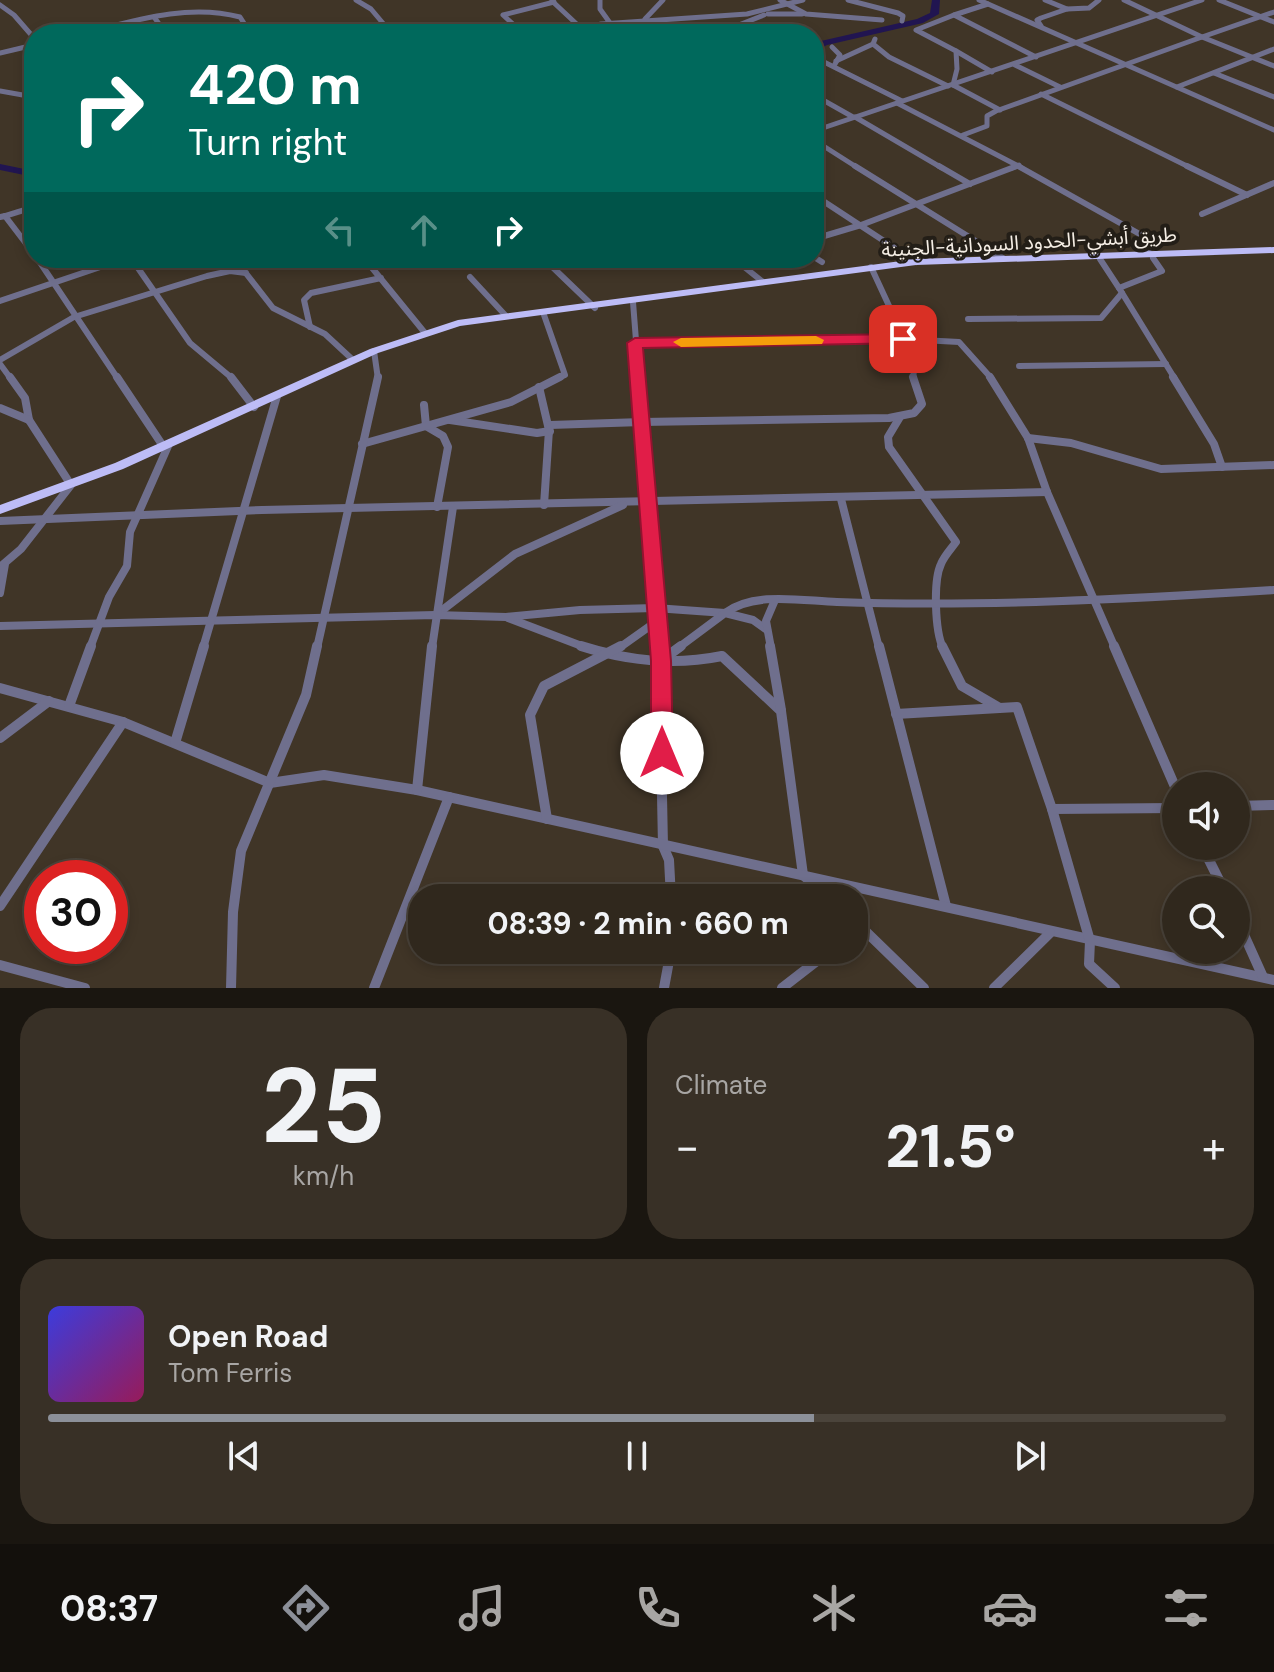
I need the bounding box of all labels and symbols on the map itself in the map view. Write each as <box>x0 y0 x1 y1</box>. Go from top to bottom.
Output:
street label: طريق أبشي-الحدود السودانية-الجنينة <box>881 221 1177 265</box>
pin <box>869 305 937 373</box>
position arrow <box>620 711 704 795</box>
speed limit sign: 30 <box>24 860 128 964</box>

